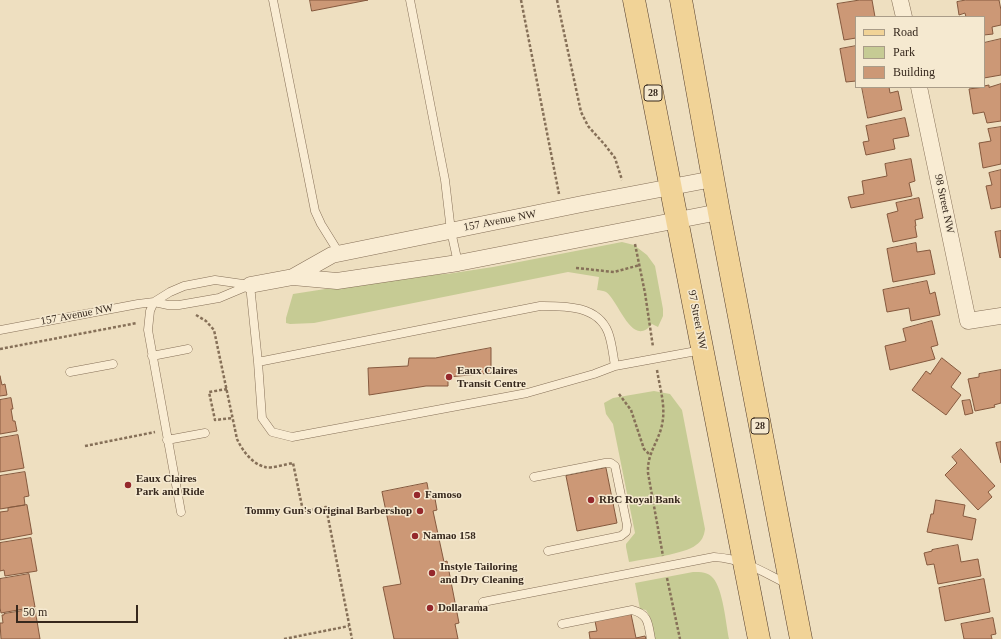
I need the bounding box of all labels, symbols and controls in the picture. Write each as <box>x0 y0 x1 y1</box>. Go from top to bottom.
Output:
legend <box>855 16 985 88</box>
text: Road <box>893 25 918 39</box>
text: Park <box>893 45 915 59</box>
text: Building <box>893 65 935 79</box>
road number: 28 <box>644 85 662 101</box>
street label: 98 Street NW <box>931 173 957 235</box>
street label: 157 Avenue NW <box>463 207 537 235</box>
street label: 97 Street NW <box>685 289 709 351</box>
street label: 157 Avenue NW <box>40 301 114 329</box>
place label: Eaux Claires Transit Centre <box>457 364 526 390</box>
marker: Eaux Claires Transit Centre <box>444 372 454 382</box>
road number: 28 <box>751 418 769 434</box>
place label: Eaux Claires Park and Ride <box>136 472 204 498</box>
marker: Eaux Claires Park and Ride <box>123 480 133 490</box>
place label: Famoso <box>425 488 462 502</box>
marker: Famoso <box>412 490 422 500</box>
place label: RBC Royal Bank <box>599 493 680 507</box>
marker: RBC Royal Bank <box>586 495 596 505</box>
place label: Tommy Gun's Original Barbershop <box>245 504 412 518</box>
marker: Tommy Gun's Original Barbershop <box>415 506 425 516</box>
place label: Namao 158 <box>423 529 476 543</box>
marker: Namao 158 <box>410 531 420 541</box>
place label: Instyle Tailoring and Dry Cleaning <box>440 560 524 586</box>
marker: Instyle Tailoring and Dry Cleaning <box>427 568 437 578</box>
scale bar <box>18 597 140 623</box>
place label: Dollarama <box>438 601 488 615</box>
marker: Dollarama <box>425 603 435 613</box>
text: 50 m <box>23 605 47 619</box>

